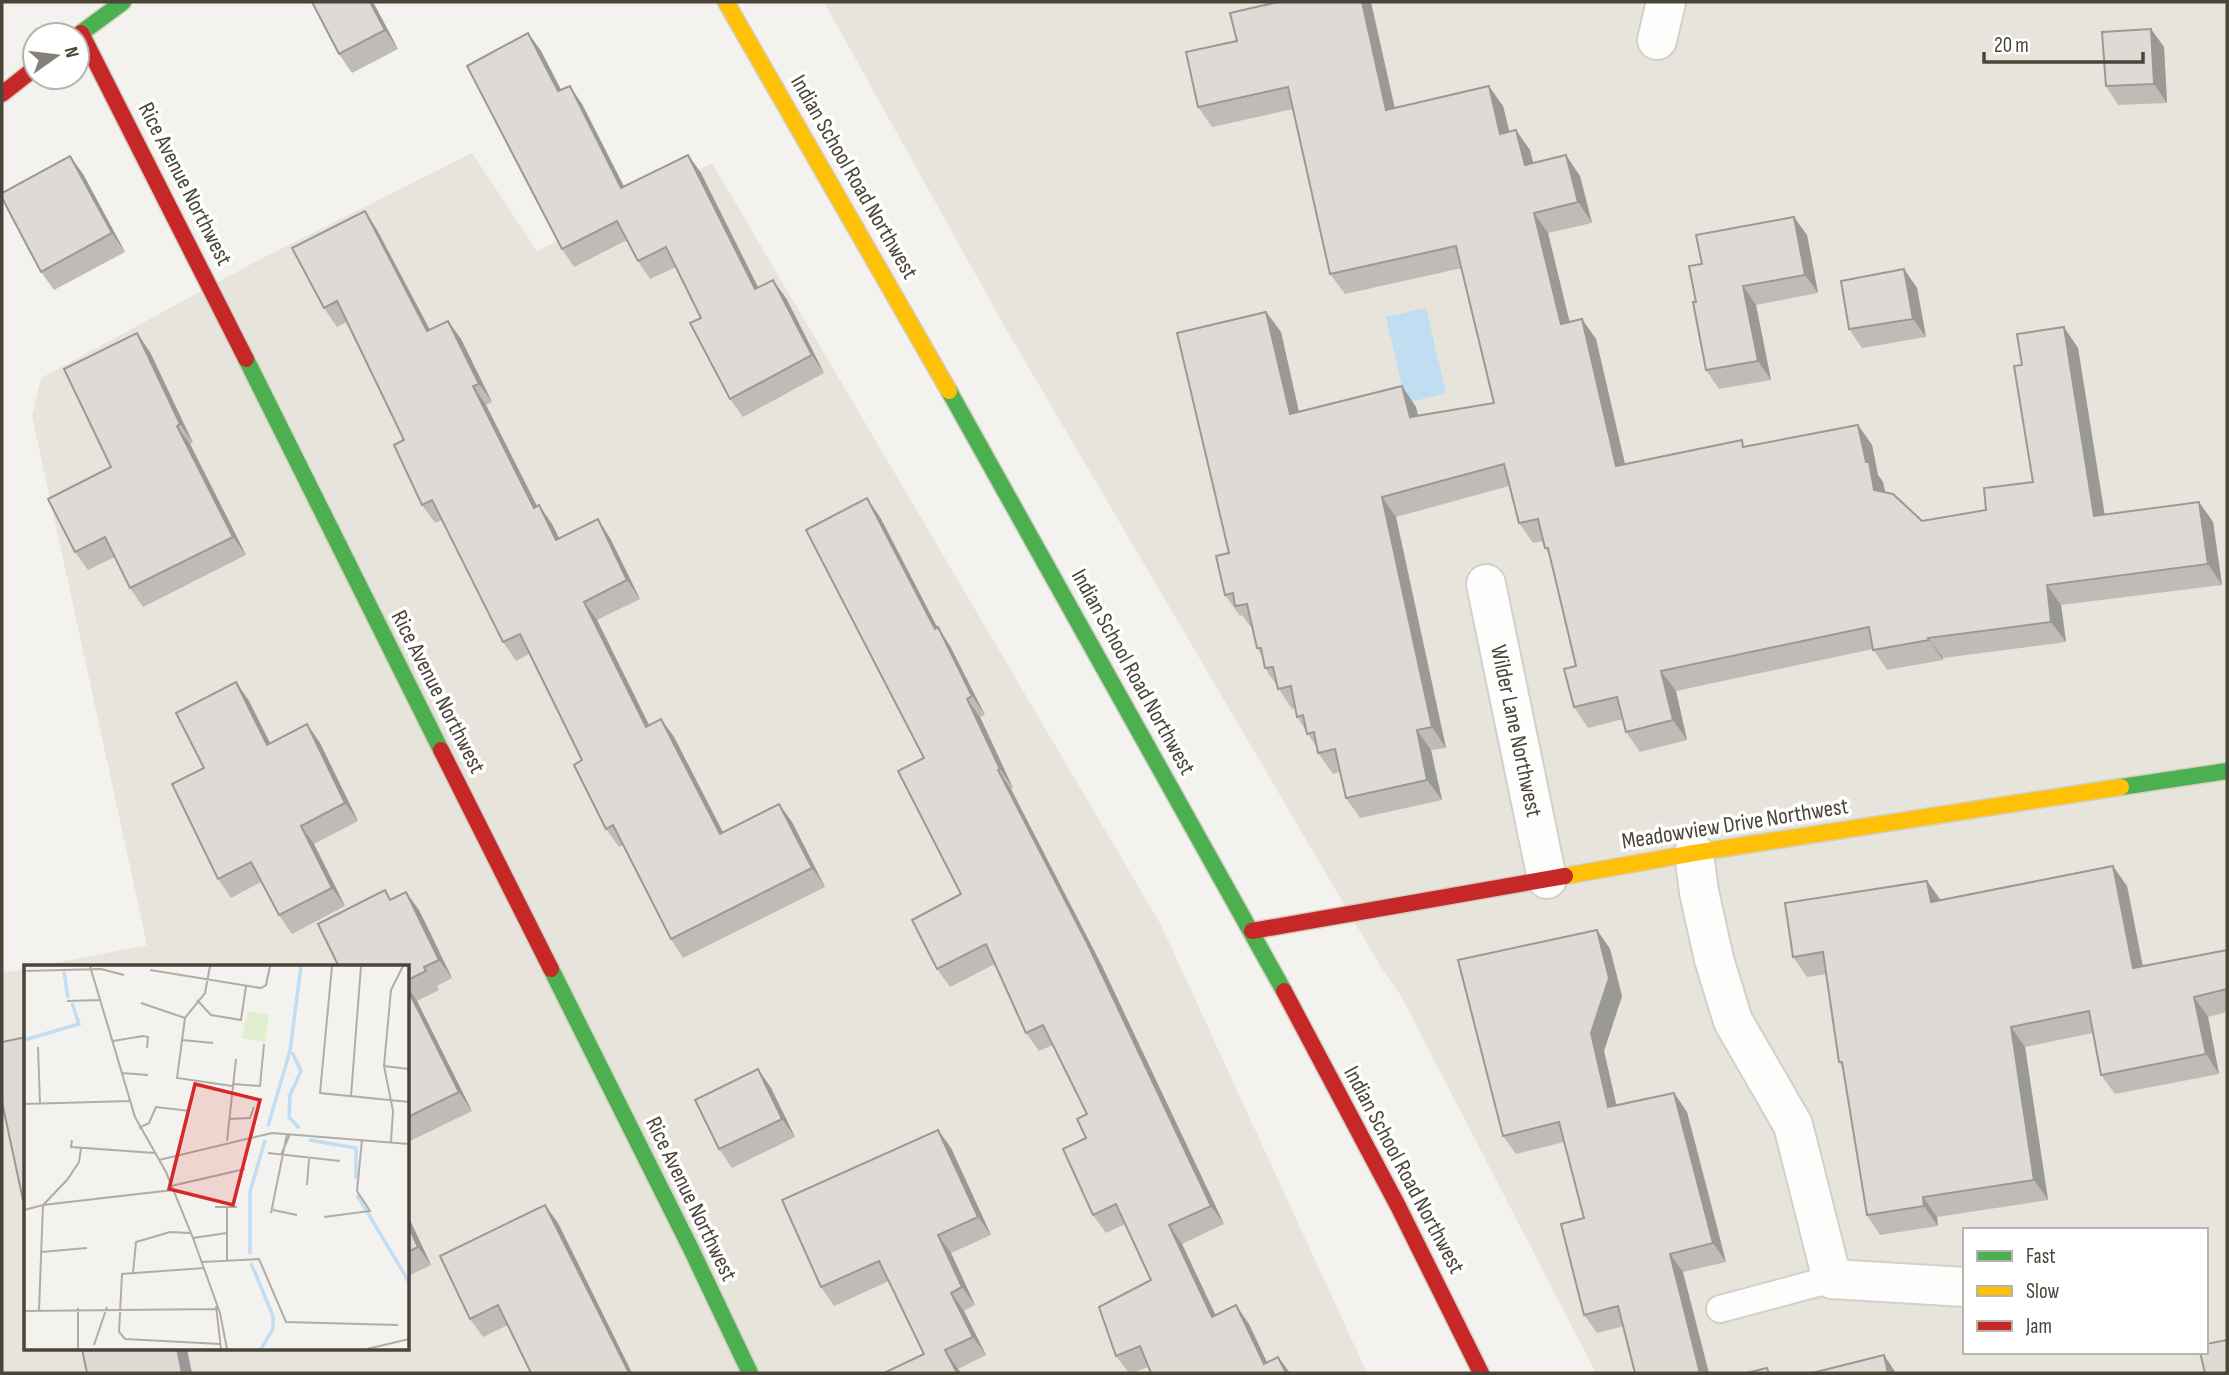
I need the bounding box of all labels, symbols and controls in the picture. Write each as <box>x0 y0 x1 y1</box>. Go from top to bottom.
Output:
north arrow <box>21 21 91 91</box>
scale bar <box>1984 21 2143 65</box>
text: 20 m <box>1994 33 2029 58</box>
text: N <box>59 45 83 60</box>
street label: Indian School Road Northwest <box>784 70 924 284</box>
street label: Rice Avenue Northwest <box>132 98 238 270</box>
street label: Indian School Road Northwest <box>1065 564 1201 780</box>
street label: Rice Avenue Northwest <box>385 606 491 778</box>
street label: Wilder Lane Northwest <box>1484 642 1548 820</box>
street label: Meadowview Drive Northwest <box>1620 792 1850 856</box>
inset map <box>24 965 410 1350</box>
street label: Indian School Road Northwest <box>1337 1061 1471 1279</box>
street label: Rice Avenue Northwest <box>639 1112 743 1286</box>
legend <box>1963 1228 2208 1354</box>
text: Fast <box>2026 1244 2056 1269</box>
text: Slow <box>2026 1279 2060 1304</box>
text: Jam <box>2025 1314 2052 1339</box>

